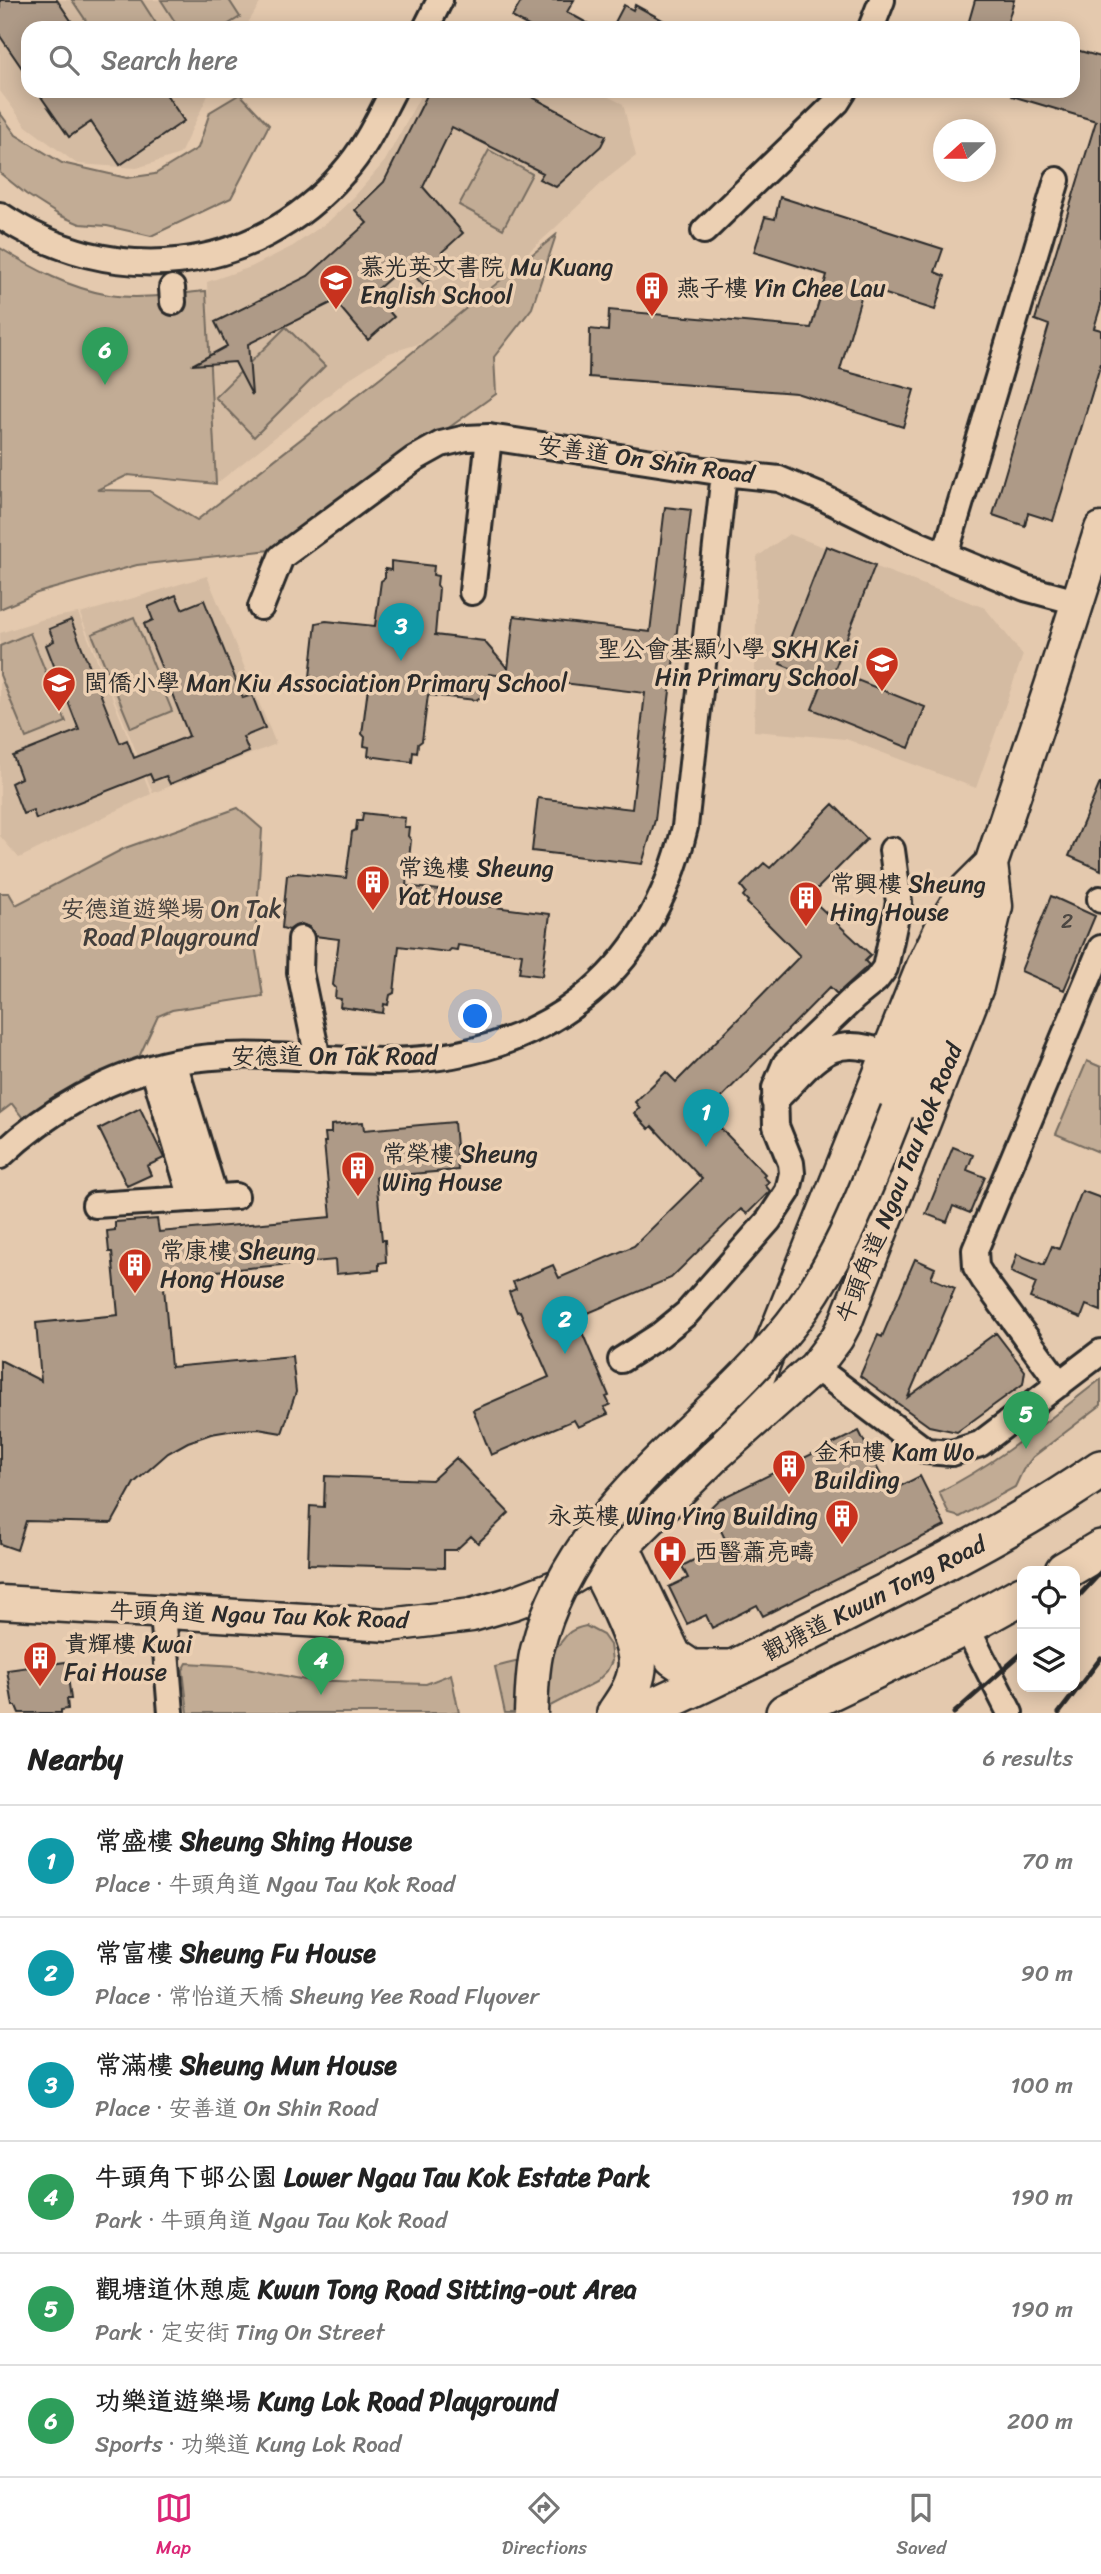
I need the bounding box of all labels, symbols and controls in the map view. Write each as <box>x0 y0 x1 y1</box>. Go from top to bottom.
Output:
search box <box>21 21 1080 98</box>
text: Search here <box>101 37 238 83</box>
icon: search <box>45 41 83 79</box>
north arrow <box>933 119 996 182</box>
place label: 慕光英文書院 Mu Kuang English School <box>360 246 614 316</box>
school or university icon: 慕光英文書院 Mu Kuang English School <box>317 262 355 311</box>
place label: 燕子樓 Yin Chee Lau <box>676 267 886 309</box>
building icon: 燕子樓 Yin Chee Lau <box>633 269 671 318</box>
pin: 6 <box>82 327 128 385</box>
street label: 安善道 On Shin Road <box>535 424 759 496</box>
pin: 3 <box>378 603 424 661</box>
place label: 聖公會基顯小學 SKH Kei Hin Primary School <box>597 628 859 698</box>
school or university icon: 聖公會基顯小學 SKH Kei Hin Primary School <box>863 644 901 693</box>
place label: 閩僑小學 Man Kiu Association Primary School <box>84 662 568 704</box>
school or university icon: 閩僑小學 Man Kiu Association Primary School <box>40 664 78 713</box>
place label: 常逸樓 Sheung Yat House <box>398 847 554 917</box>
building icon: 常逸樓 Sheung Yat House <box>354 863 392 912</box>
place label: 常興樓 Sheung Hing House <box>830 863 986 933</box>
building icon: 常興樓 Sheung Hing House <box>787 879 825 928</box>
park label: 安德道遊樂場 On Tak Road Playground <box>61 888 282 958</box>
house number: 2 <box>1061 902 1073 940</box>
your location <box>458 999 492 1033</box>
street label: 安德道 On Tak Road <box>231 1035 439 1077</box>
street label: 牛頭角道 Ngau Tau Kok Road <box>823 1035 975 1330</box>
pin: 1 <box>683 1089 729 1147</box>
place label: 常榮樓 Sheung Wing House <box>382 1133 538 1203</box>
building icon: 常榮樓 Sheung Wing House <box>339 1149 377 1198</box>
place label: 常康樓 Sheung Hong House <box>160 1230 316 1300</box>
building icon: 常康樓 Sheung Hong House <box>116 1246 154 1295</box>
pin: 2 <box>542 1296 588 1354</box>
pin: 5 <box>1003 1391 1049 1449</box>
place label: 金和樓 Kam Wo Building <box>814 1431 975 1501</box>
building icon: 金和樓 Kam Wo Building <box>770 1447 808 1496</box>
place label: 永英樓 Wing Ying Building <box>547 1495 818 1537</box>
building icon: 永英樓 Wing Ying Building <box>823 1497 861 1546</box>
street label: 觀塘道 Kwun Tong Road <box>755 1523 995 1673</box>
place label: 西醫蕭亮疇 <box>694 1531 814 1573</box>
hospital icon: 西醫蕭亮疇 <box>651 1533 689 1582</box>
map controls <box>1017 1566 1080 1692</box>
button: locate <box>1017 1566 1080 1629</box>
street label: 牛頭角道 Ngau Tau Kok Road <box>109 1589 411 1641</box>
place label: 貴輝樓 Kwai Fai House <box>64 1623 193 1693</box>
button: layers <box>1017 1629 1080 1692</box>
pin: 4 <box>298 1637 344 1695</box>
building icon: 貴輝樓 Kwai Fai House <box>21 1639 59 1688</box>
text: Nearby <box>28 1732 123 1786</box>
text: 6 results <box>983 1738 1073 1779</box>
text: 常盛樓 Sheung Shing House <box>95 1818 412 1864</box>
text: 1 <box>46 1841 56 1882</box>
text: 70 m <box>1022 1841 1073 1882</box>
text: Place · 牛頭角道 Ngau Tau Kok Road <box>95 1864 455 1905</box>
text: 常富樓 Sheung Fu House <box>95 1930 376 1976</box>
text: 2 <box>44 1953 58 1994</box>
text: 90 m <box>1021 1953 1073 1994</box>
text: Place · 常怡道天橋 Sheung Yee Road Flyover <box>95 1976 539 2017</box>
text: 常滿樓 Sheung Mun House <box>95 2042 397 2088</box>
text: 3 <box>45 2065 57 2106</box>
text: 100 m <box>1010 2065 1073 2106</box>
text: Place · 安善道 On Shin Road <box>95 2088 377 2129</box>
text: 牛頭角下邨公園 Lower Ngau Tau Kok Estate Park <box>95 2154 651 2200</box>
text: 4 <box>44 2177 58 2218</box>
text: 190 m <box>1011 2177 1073 2218</box>
text: Park · 牛頭角道 Ngau Tau Kok Road <box>95 2200 447 2241</box>
text: 觀塘道休憩處 Kwun Tong Road Sitting-out Area <box>95 2266 637 2312</box>
text: 5 <box>44 2289 58 2330</box>
text: 190 m <box>1011 2289 1073 2330</box>
text: Park · 定安街 Ting On Street <box>95 2312 385 2353</box>
text: 功樂道遊樂場 Kung Lok Road Playground <box>95 2378 557 2424</box>
text: 6 <box>44 2401 58 2442</box>
text: 200 m <box>1007 2401 1073 2442</box>
text: Sports · 功樂道 Kung Lok Road <box>95 2424 401 2465</box>
tab: Map <box>155 2489 193 2564</box>
tab: Directions <box>502 2489 587 2564</box>
tab: Saved <box>896 2489 946 2564</box>

